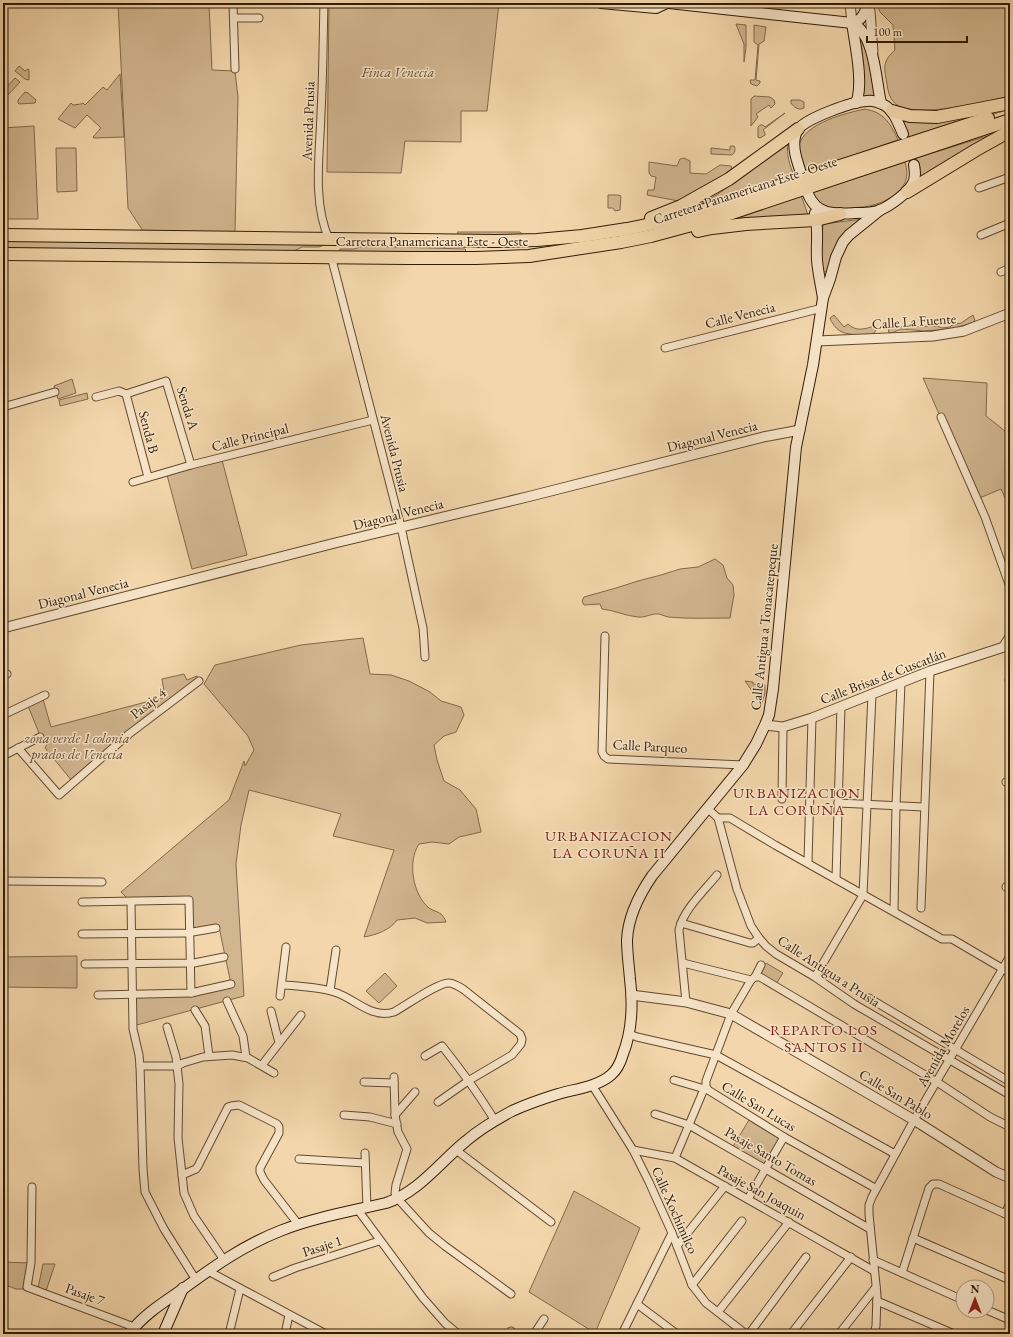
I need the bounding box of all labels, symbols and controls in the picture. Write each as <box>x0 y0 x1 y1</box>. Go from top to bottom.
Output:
scale bar <box>867 18 967 44</box>
text: 100 m <box>873 24 903 40</box>
park label: Finca Venecia <box>361 63 435 81</box>
street label: Avenida Prusia <box>298 81 318 162</box>
street label: Carretera Panamericana Este - Oeste <box>651 152 840 228</box>
street label: Carretera Panamericana Este - Oeste <box>336 232 529 250</box>
street label: Calle Venecia <box>703 298 777 332</box>
street label: Calle La Fuente <box>871 309 957 333</box>
street label: Senda A <box>173 384 203 432</box>
street label: Senda B <box>135 409 163 455</box>
street label: Avenida Prusia <box>376 411 413 494</box>
street label: Diagonal Venecia <box>665 416 760 456</box>
street label: Calle Principal <box>210 419 291 455</box>
street label: Diagonal Venecia <box>351 494 446 534</box>
street label: Calle Antigua a Tonacatepeque <box>746 542 782 711</box>
street label: Diagonal Venecia <box>36 573 131 613</box>
street label: Calle Brisas de Cuscatlán <box>818 644 949 708</box>
street label: Pasaje 4 <box>126 683 170 723</box>
park label: zona verde 1 colonia prados de Venecia <box>24 729 130 763</box>
street label: Calle Parqueo <box>612 735 688 757</box>
district label: URBANIZACION LA CORUÑA <box>733 783 861 819</box>
district label: URBANIZACION LA CORUÑA II <box>545 826 673 862</box>
street label: Calle Antigua a Prusia <box>774 931 884 1011</box>
street label: Avenida Morelos <box>912 1002 974 1091</box>
district label: REPARTO LOS SANTOS II <box>770 1020 878 1056</box>
street label: Calle San Pablo <box>856 1065 936 1123</box>
street label: Calle San Lucas <box>718 1077 800 1136</box>
street label: Pasaje Santo Tomas <box>722 1122 821 1190</box>
street label: Pasaje San Joaquin <box>714 1160 810 1224</box>
street label: Calle Xochimilco <box>648 1164 702 1257</box>
street label: Pasaje 1 <box>300 1231 344 1261</box>
street label: Pasaje 7 <box>63 1279 107 1310</box>
north arrow <box>955 1279 995 1319</box>
text: N <box>971 1282 980 1296</box>

